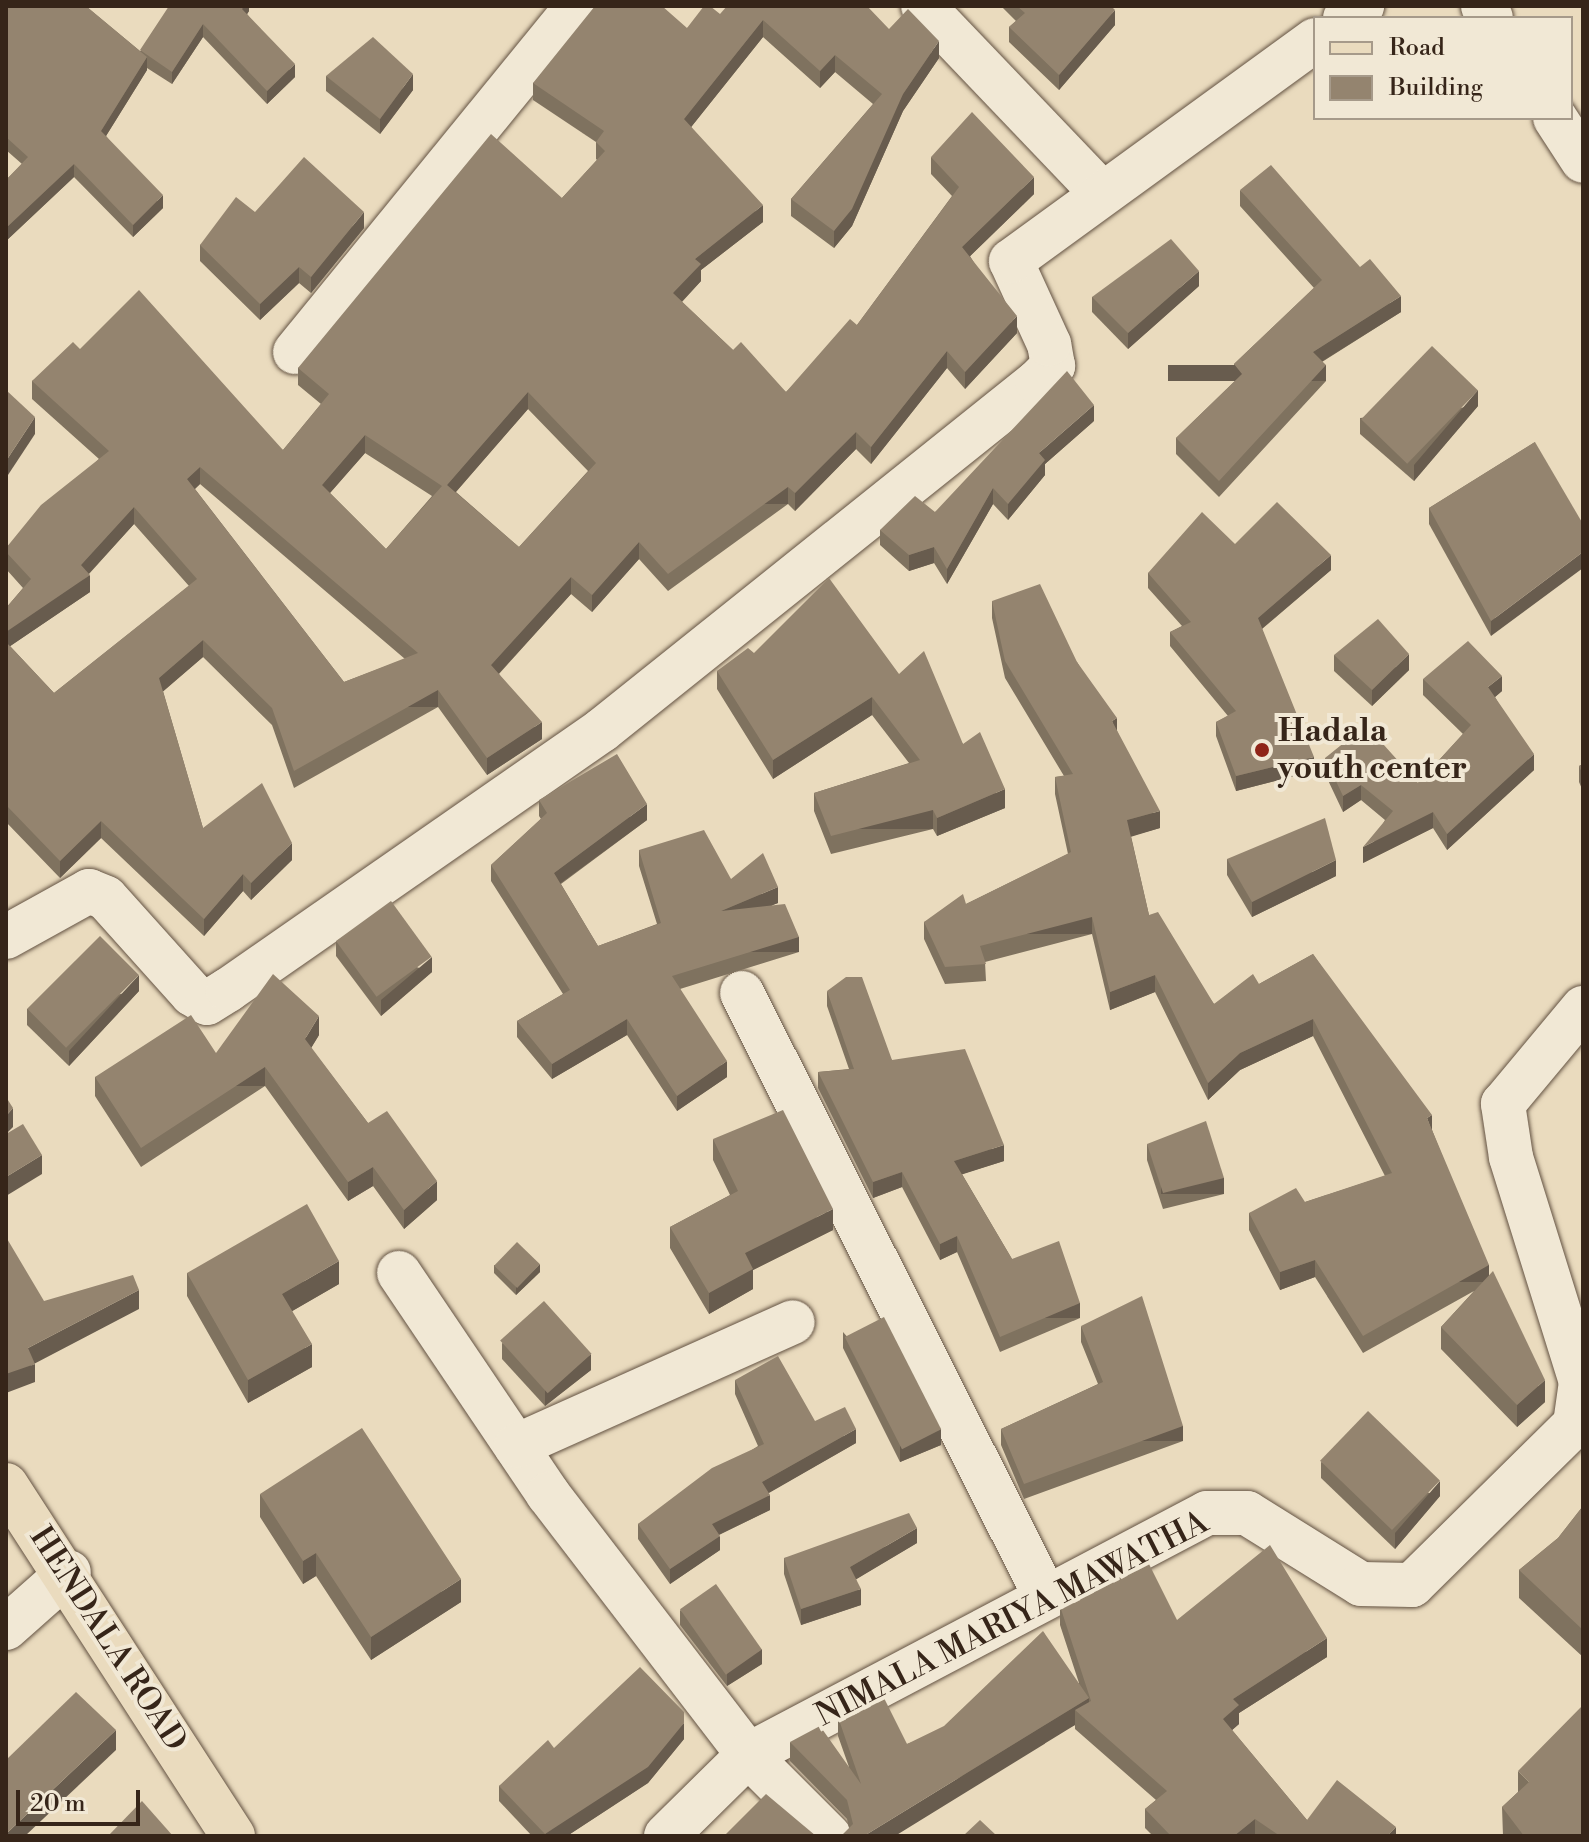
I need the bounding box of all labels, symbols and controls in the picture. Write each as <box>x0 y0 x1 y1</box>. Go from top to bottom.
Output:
legend <box>1313 16 1573 120</box>
text: Road <box>1389 33 1445 63</box>
text: Building <box>1389 73 1483 103</box>
place label: Hadala youth center <box>1278 713 1467 788</box>
marker: Hadala youth center <box>1253 741 1271 759</box>
street label: NIMALA MARIYA MAWATHA <box>809 1503 1215 1735</box>
street label: HENDALA ROAD <box>21 1520 195 1758</box>
scale bar <box>20 1774 144 1824</box>
text: 20 m <box>30 1789 86 1819</box>

